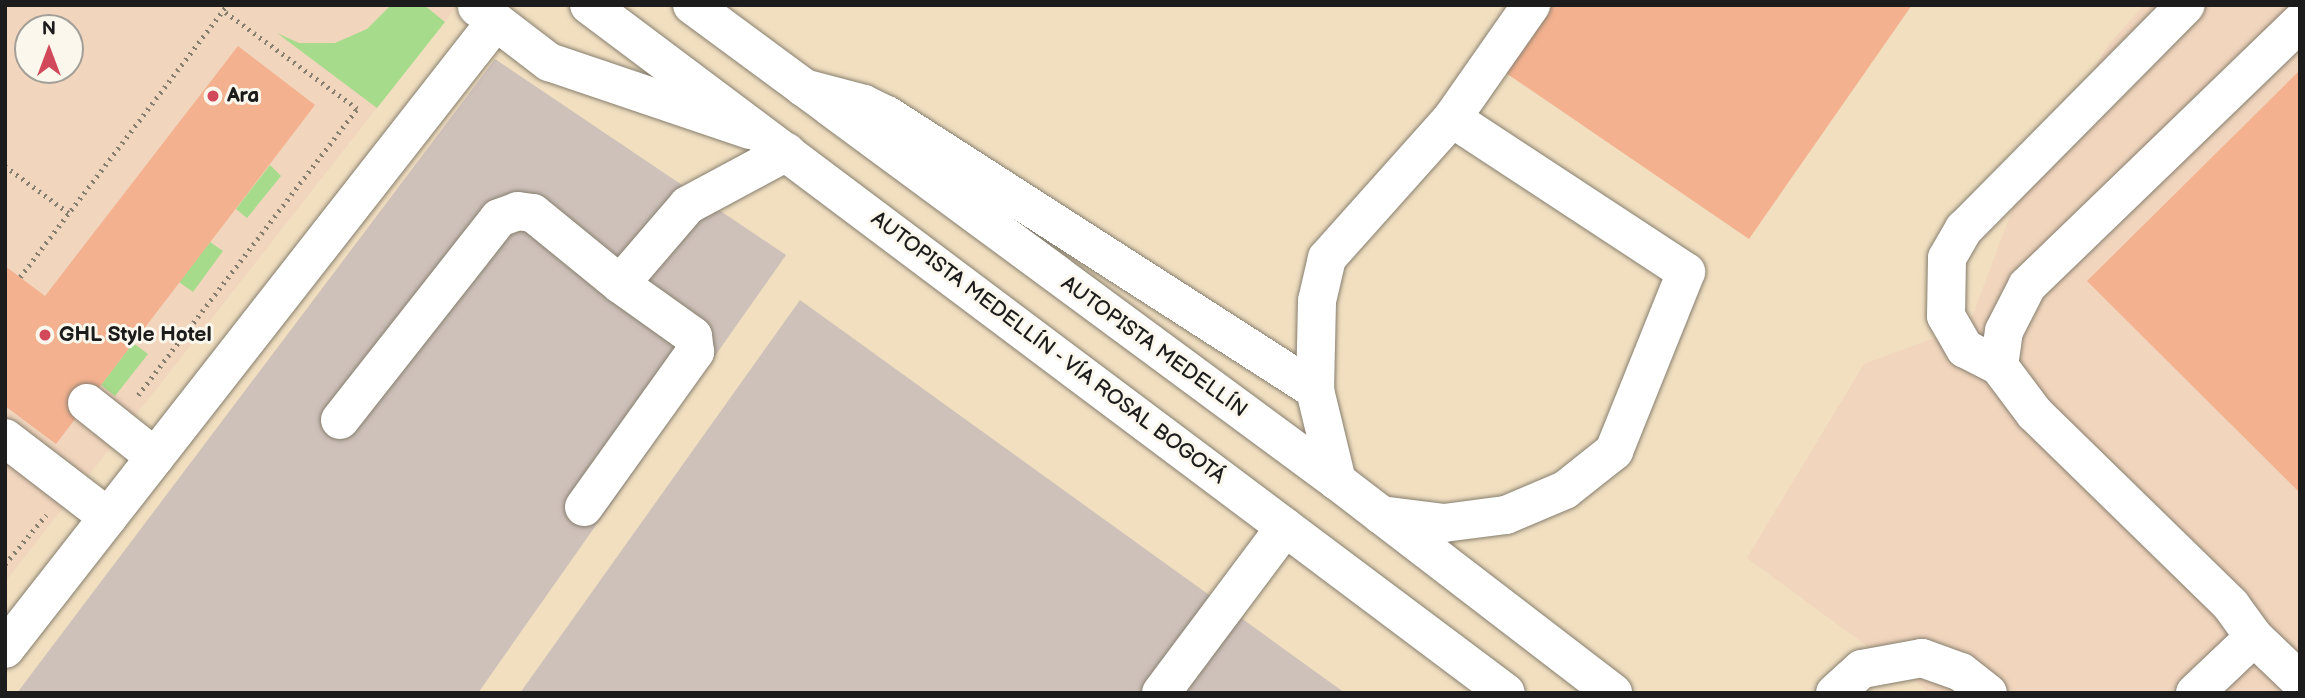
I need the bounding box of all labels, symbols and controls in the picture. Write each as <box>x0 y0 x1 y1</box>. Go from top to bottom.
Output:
north arrow <box>14 14 84 84</box>
text: N <box>42 18 56 41</box>
place label: Ara <box>227 83 259 109</box>
marker: Ara <box>205 88 221 104</box>
street label: AUTOPISTA MEDELLÍN - VÍA ROSAL BOGOTÁ <box>865 206 1231 490</box>
street label: AUTOPISTA MEDELLÍN <box>1056 271 1252 423</box>
place label: GHL Style Hotel <box>59 322 212 348</box>
marker: GHL Style Hotel <box>37 327 53 343</box>

